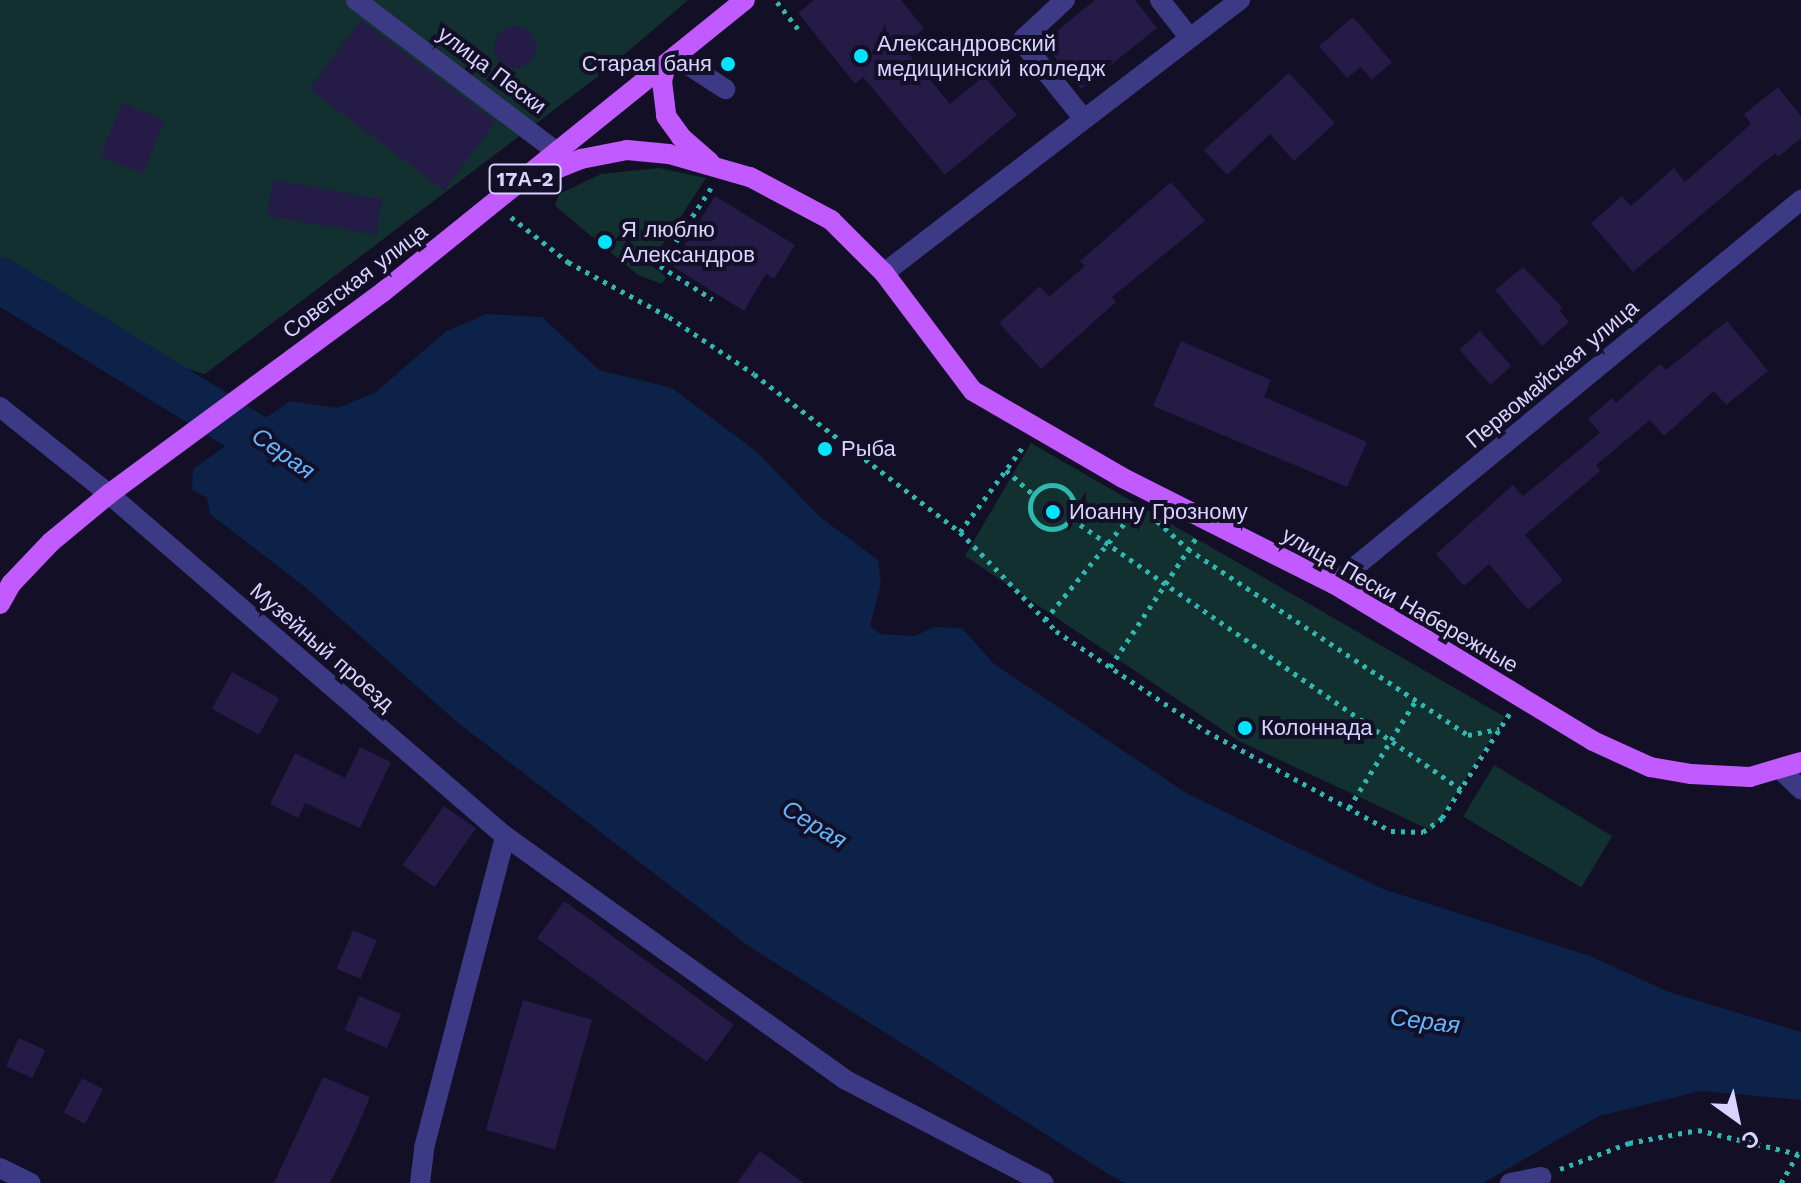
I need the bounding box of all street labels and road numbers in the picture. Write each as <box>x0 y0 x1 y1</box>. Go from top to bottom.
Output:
street label: улица Пески <box>433 21 551 119</box>
road number: 17А-2 <box>487 163 563 195</box>
street label: Советская улица <box>278 218 432 344</box>
street label: Первомайская улица <box>1460 294 1644 454</box>
street label: улица Пески Набережные <box>1277 521 1523 679</box>
street label: Музейный проезд <box>245 577 399 717</box>

